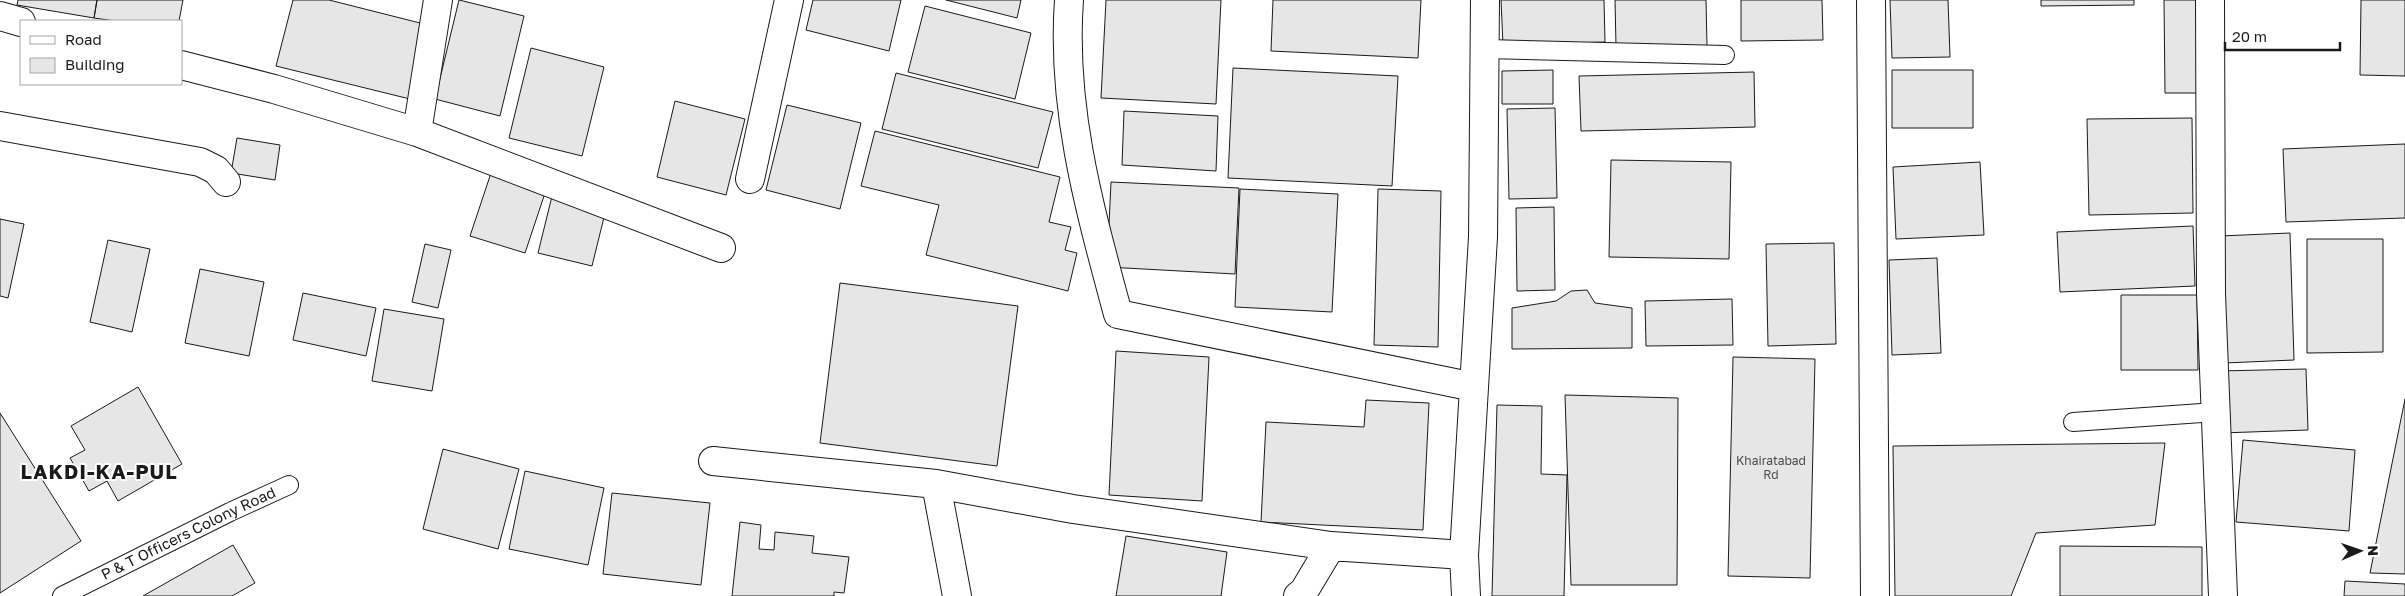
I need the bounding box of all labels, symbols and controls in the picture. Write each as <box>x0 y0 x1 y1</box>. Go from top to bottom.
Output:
legend <box>20 20 182 85</box>
scale bar <box>2225 20 2340 52</box>
text: 20 m <box>2232 27 2267 45</box>
text: Road <box>65 30 102 48</box>
text: Building <box>65 55 125 73</box>
house number: Khairatabad Rd <box>1736 453 1806 482</box>
district label: LAKDI-KA-PUL <box>20 459 178 483</box>
street label: P & T Officers Colony Road <box>98 482 278 583</box>
north arrow <box>2335 526 2385 576</box>
text: N <box>2365 545 2382 556</box>

